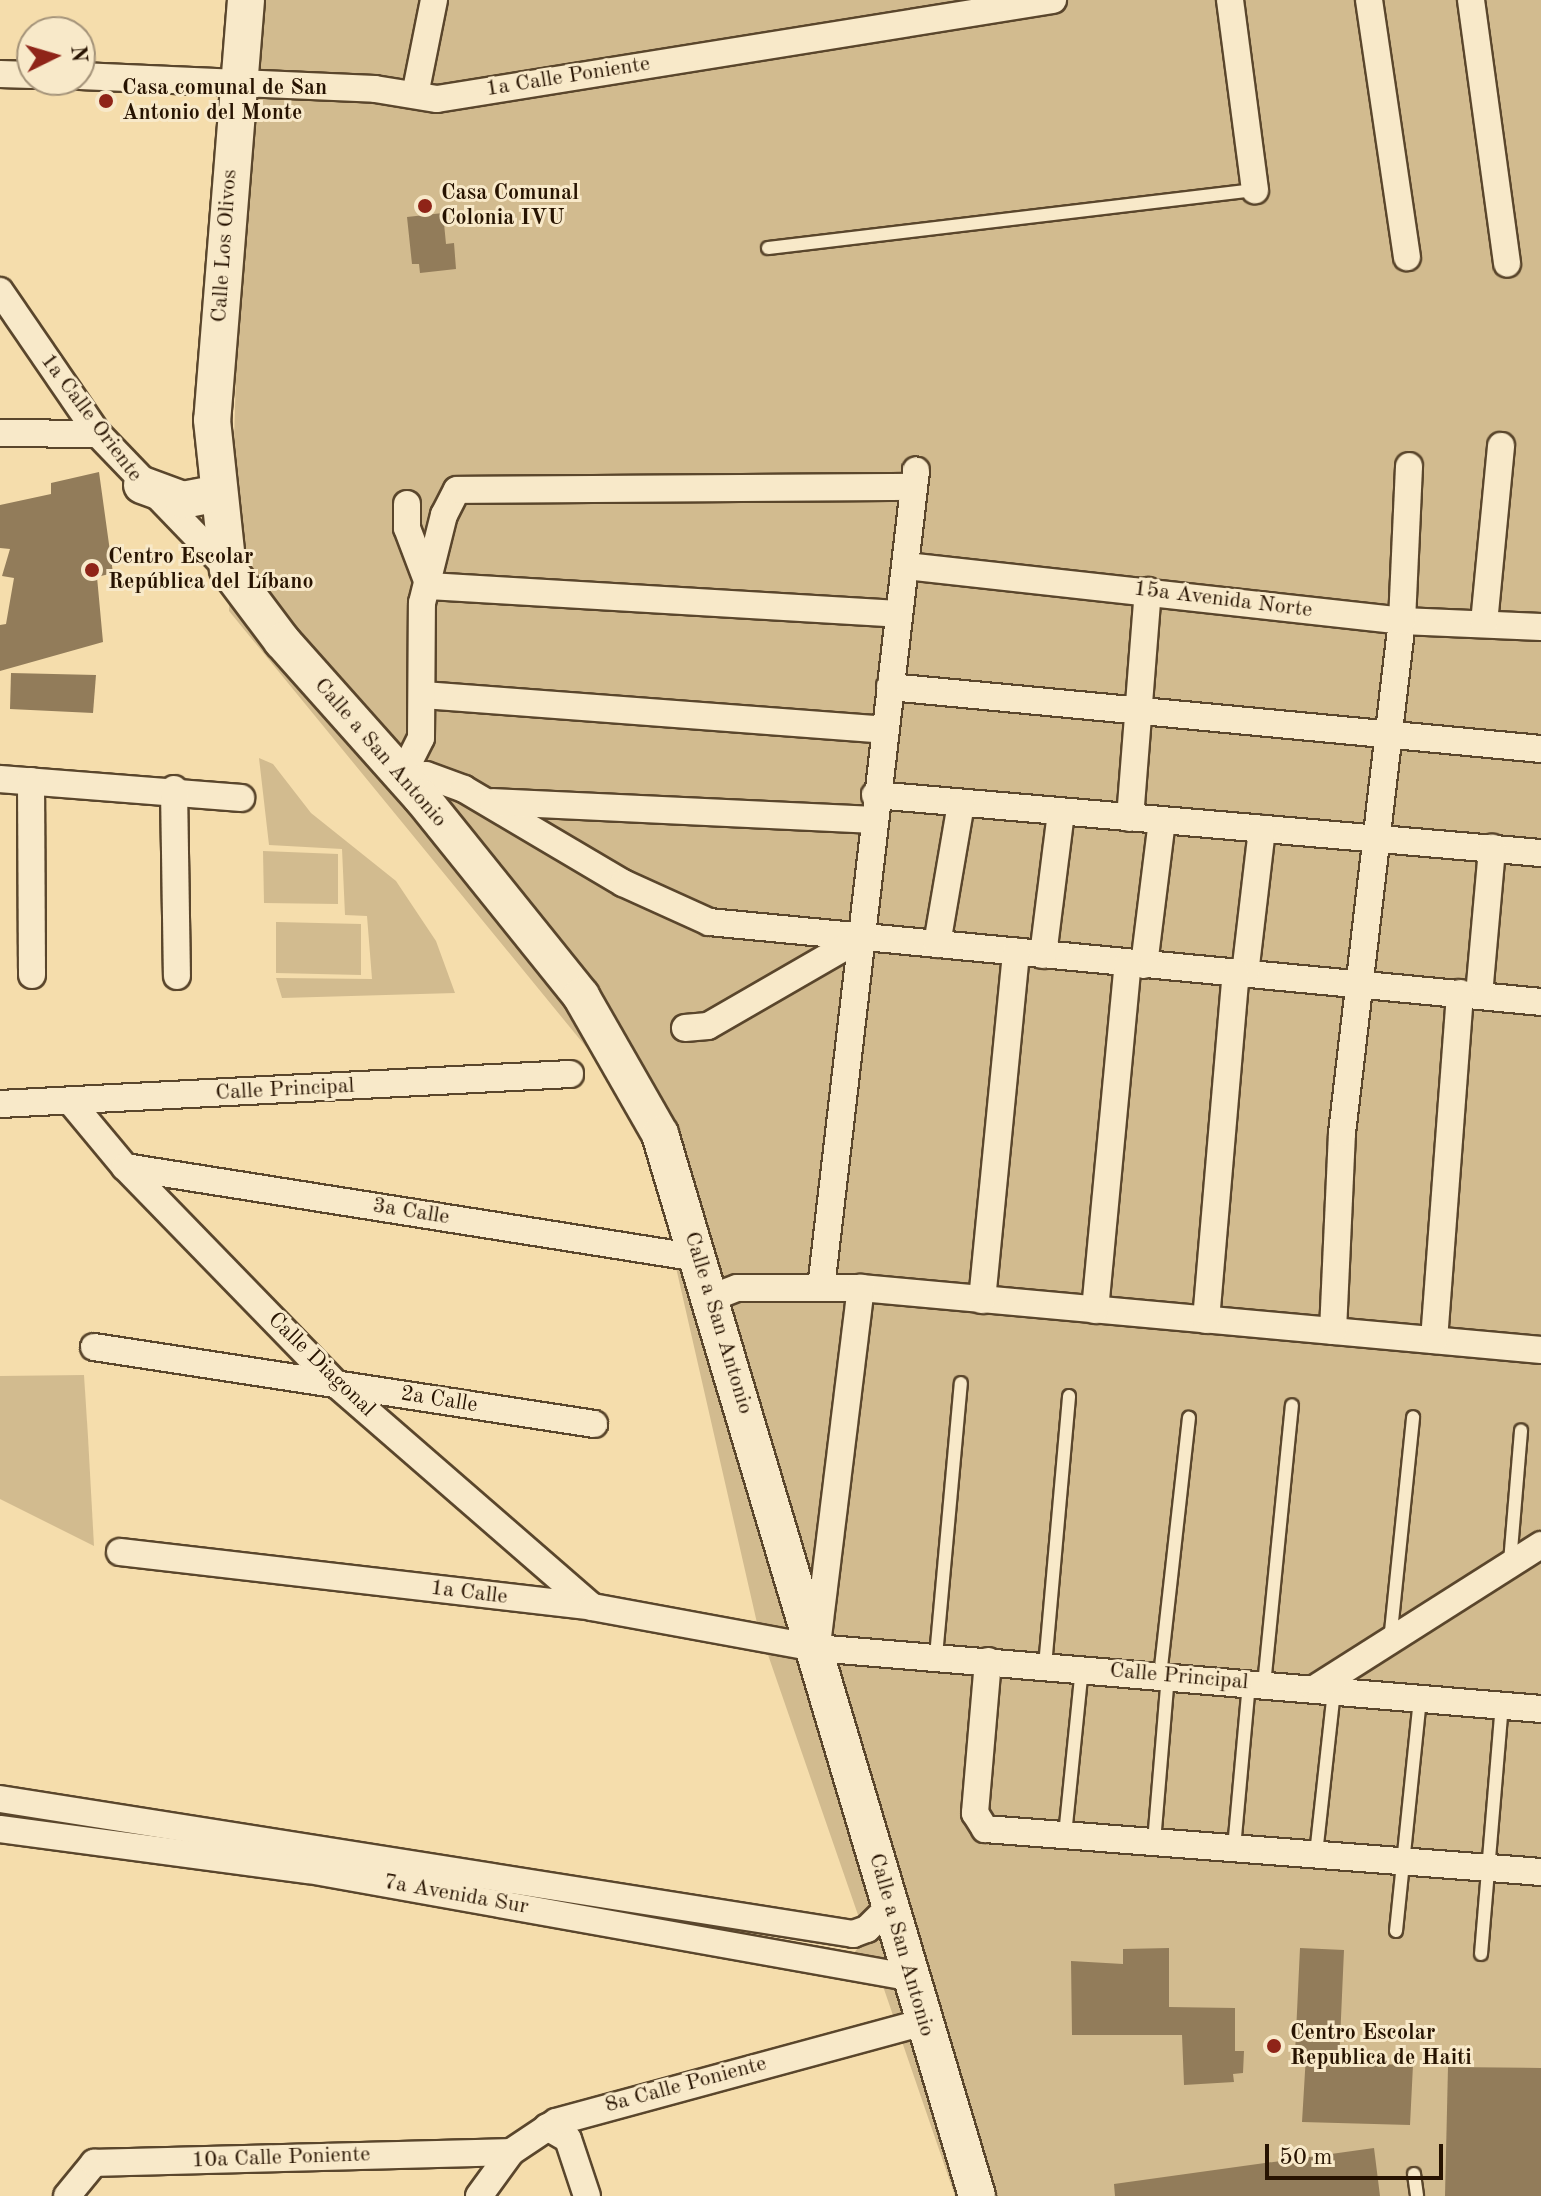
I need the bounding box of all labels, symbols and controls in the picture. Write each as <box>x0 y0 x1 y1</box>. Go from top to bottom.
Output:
north arrow <box>16 16 96 96</box>
text: N <box>66 45 90 63</box>
street label: 1a Calle Poniente <box>484 51 652 103</box>
place label: Casa comunal de San Antonio del Monte <box>122 75 327 126</box>
marker: Casa comunal de San Antonio del Monte <box>97 92 115 110</box>
street label: Calle Los Olivos <box>206 169 244 323</box>
place label: Casa Comunal Colonia IVU <box>441 180 579 232</box>
marker: Casa Comunal Colonia IVU <box>416 197 434 215</box>
street label: 1a Calle Oriente <box>34 349 148 487</box>
place label: Centro Escolar República del Líbano <box>108 544 314 596</box>
marker: Centro Escolar República del Líbano <box>83 561 101 579</box>
street label: 15a Avenida Norte <box>1132 576 1314 624</box>
street label: Calle a San Antonio <box>308 673 452 833</box>
street label: Calle Principal <box>215 1073 355 1107</box>
street label: 3a Calle <box>371 1193 451 1231</box>
street label: Calle a San Antonio <box>678 1229 758 1417</box>
street label: Calle Diagonal <box>262 1307 380 1423</box>
street label: 2a Calle <box>399 1381 479 1419</box>
street label: 1a Calle <box>429 1575 509 1611</box>
street label: Calle Principal <box>1108 1658 1250 1696</box>
street label: Calle a San Antonio <box>862 1850 940 2040</box>
street label: 7a Avenida Sur <box>381 1869 531 1921</box>
place label: Centro Escolar Republica de Haiti <box>1290 2020 1472 2072</box>
marker: Centro Escolar Republica de Haiti <box>1265 2037 1283 2055</box>
street label: 8a Calle Poniente <box>602 2051 770 2119</box>
scale bar <box>1269 2128 1447 2178</box>
street label: 10a Calle Poniente <box>191 2142 371 2174</box>
text: 50 m <box>1279 2146 1333 2170</box>

